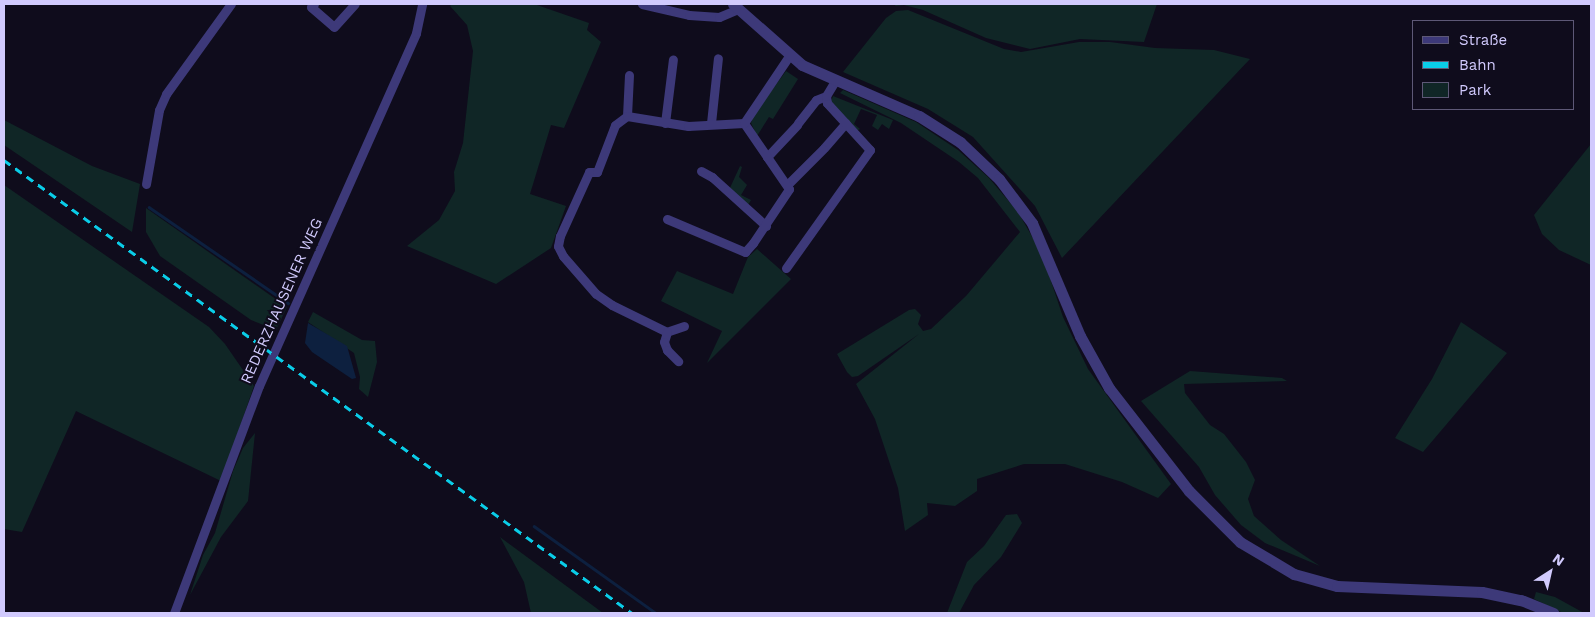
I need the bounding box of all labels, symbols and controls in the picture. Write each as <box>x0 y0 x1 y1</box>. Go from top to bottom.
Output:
legend <box>1412 20 1575 110</box>
text: Straße <box>1459 31 1507 49</box>
text: Bahn <box>1459 56 1496 74</box>
text: Park <box>1459 81 1491 99</box>
street label: REDERZHAUSENER WEG <box>237 215 327 387</box>
north arrow <box>1525 547 1575 597</box>
text: N <box>1550 550 1567 569</box>

